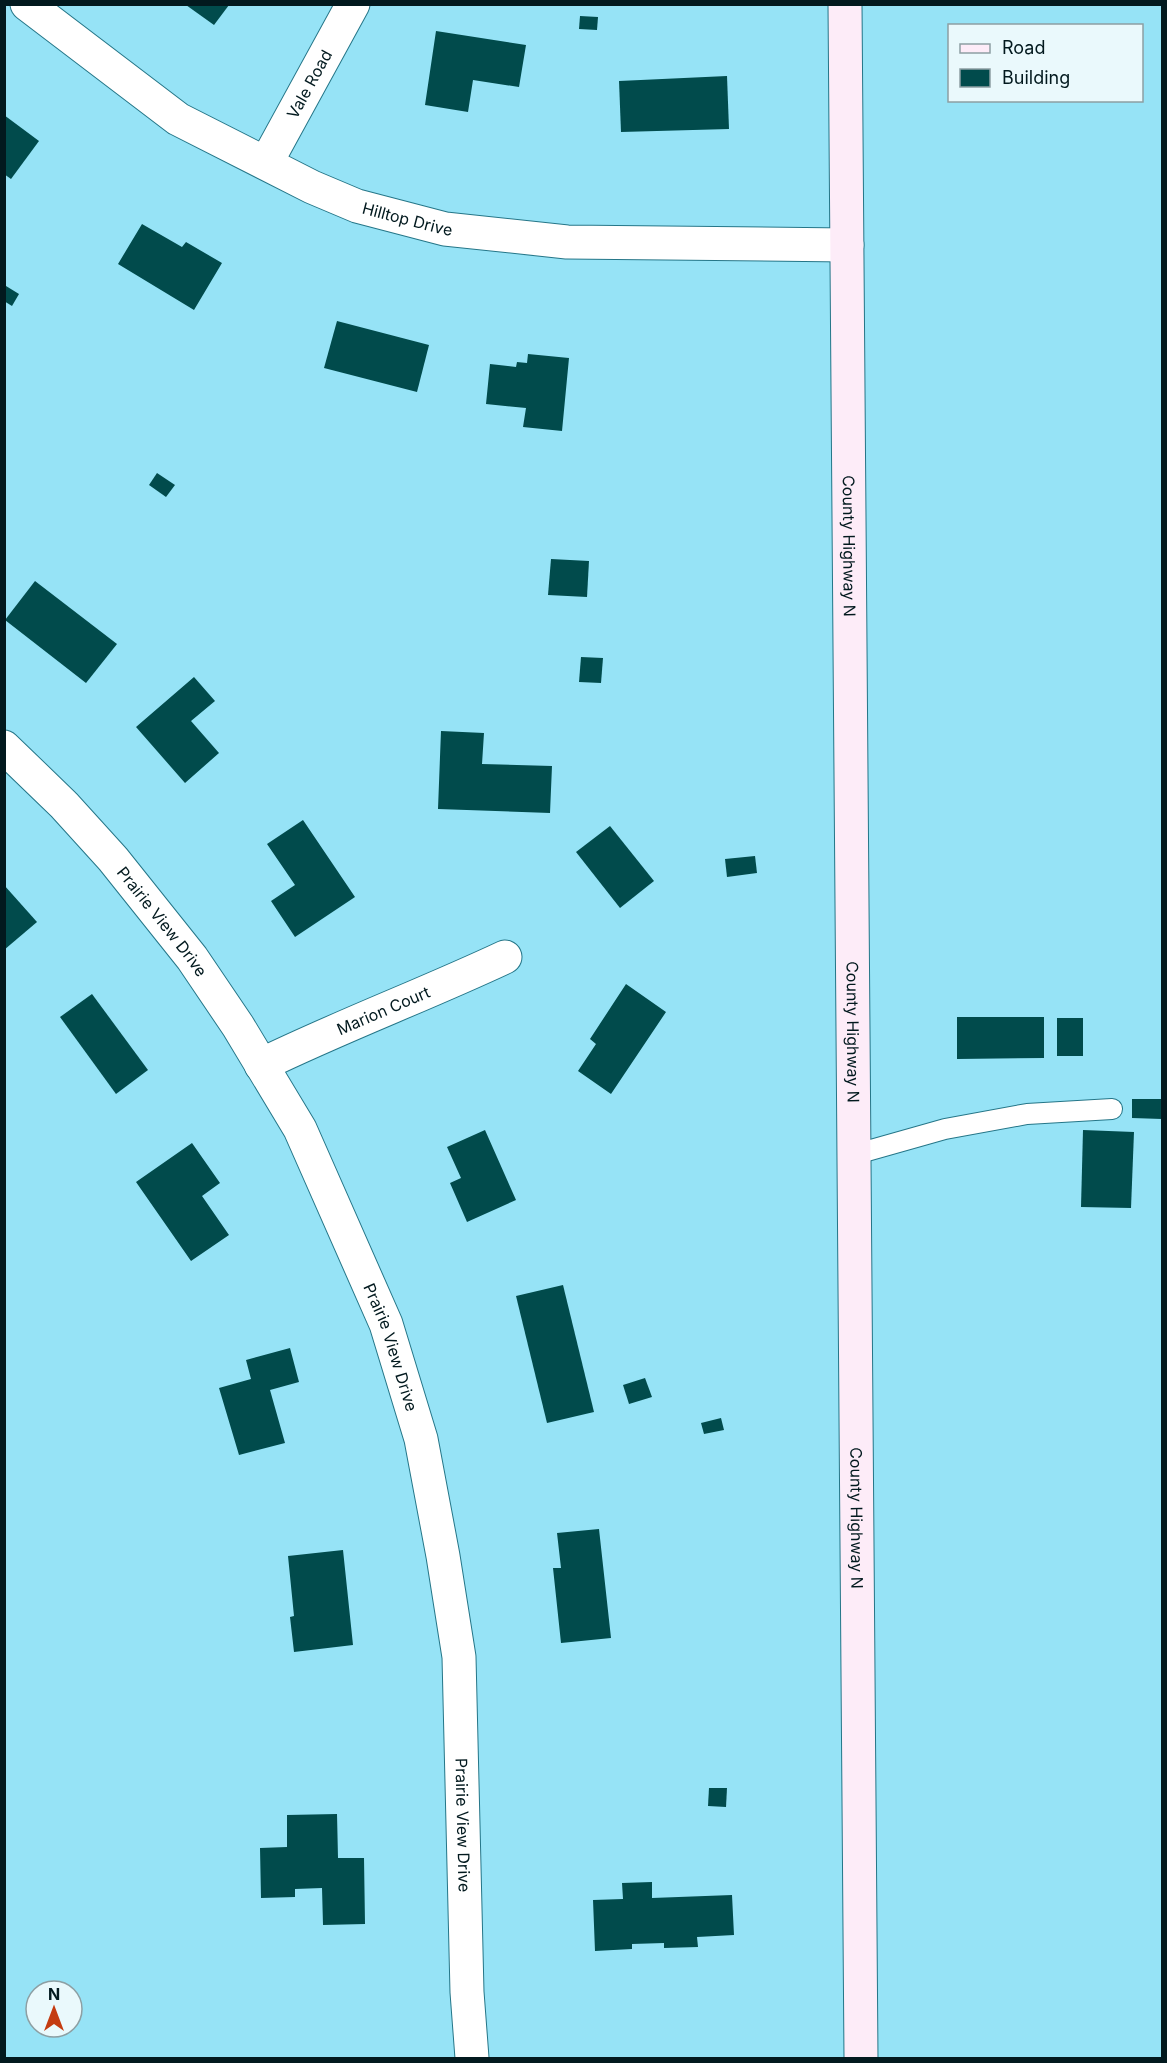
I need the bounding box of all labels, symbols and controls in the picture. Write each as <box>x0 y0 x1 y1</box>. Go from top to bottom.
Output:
legend <box>948 24 1143 102</box>
text: Road <box>1002 37 1045 58</box>
street label: Vale Road <box>282 46 336 122</box>
text: Building <box>1002 67 1070 88</box>
street label: Hilltop Drive <box>360 198 453 240</box>
street label: County Highway N <box>839 475 860 617</box>
street label: Prairie View Drive <box>113 862 212 980</box>
street label: County Highway N <box>842 961 864 1103</box>
street label: Marion Court <box>334 982 433 1039</box>
street label: Prairie View Drive <box>359 1280 422 1414</box>
street label: County Highway N <box>846 1447 867 1589</box>
street label: Prairie View Drive <box>451 1758 475 1892</box>
north arrow <box>24 1979 84 2039</box>
text: N <box>48 1984 60 2004</box>

